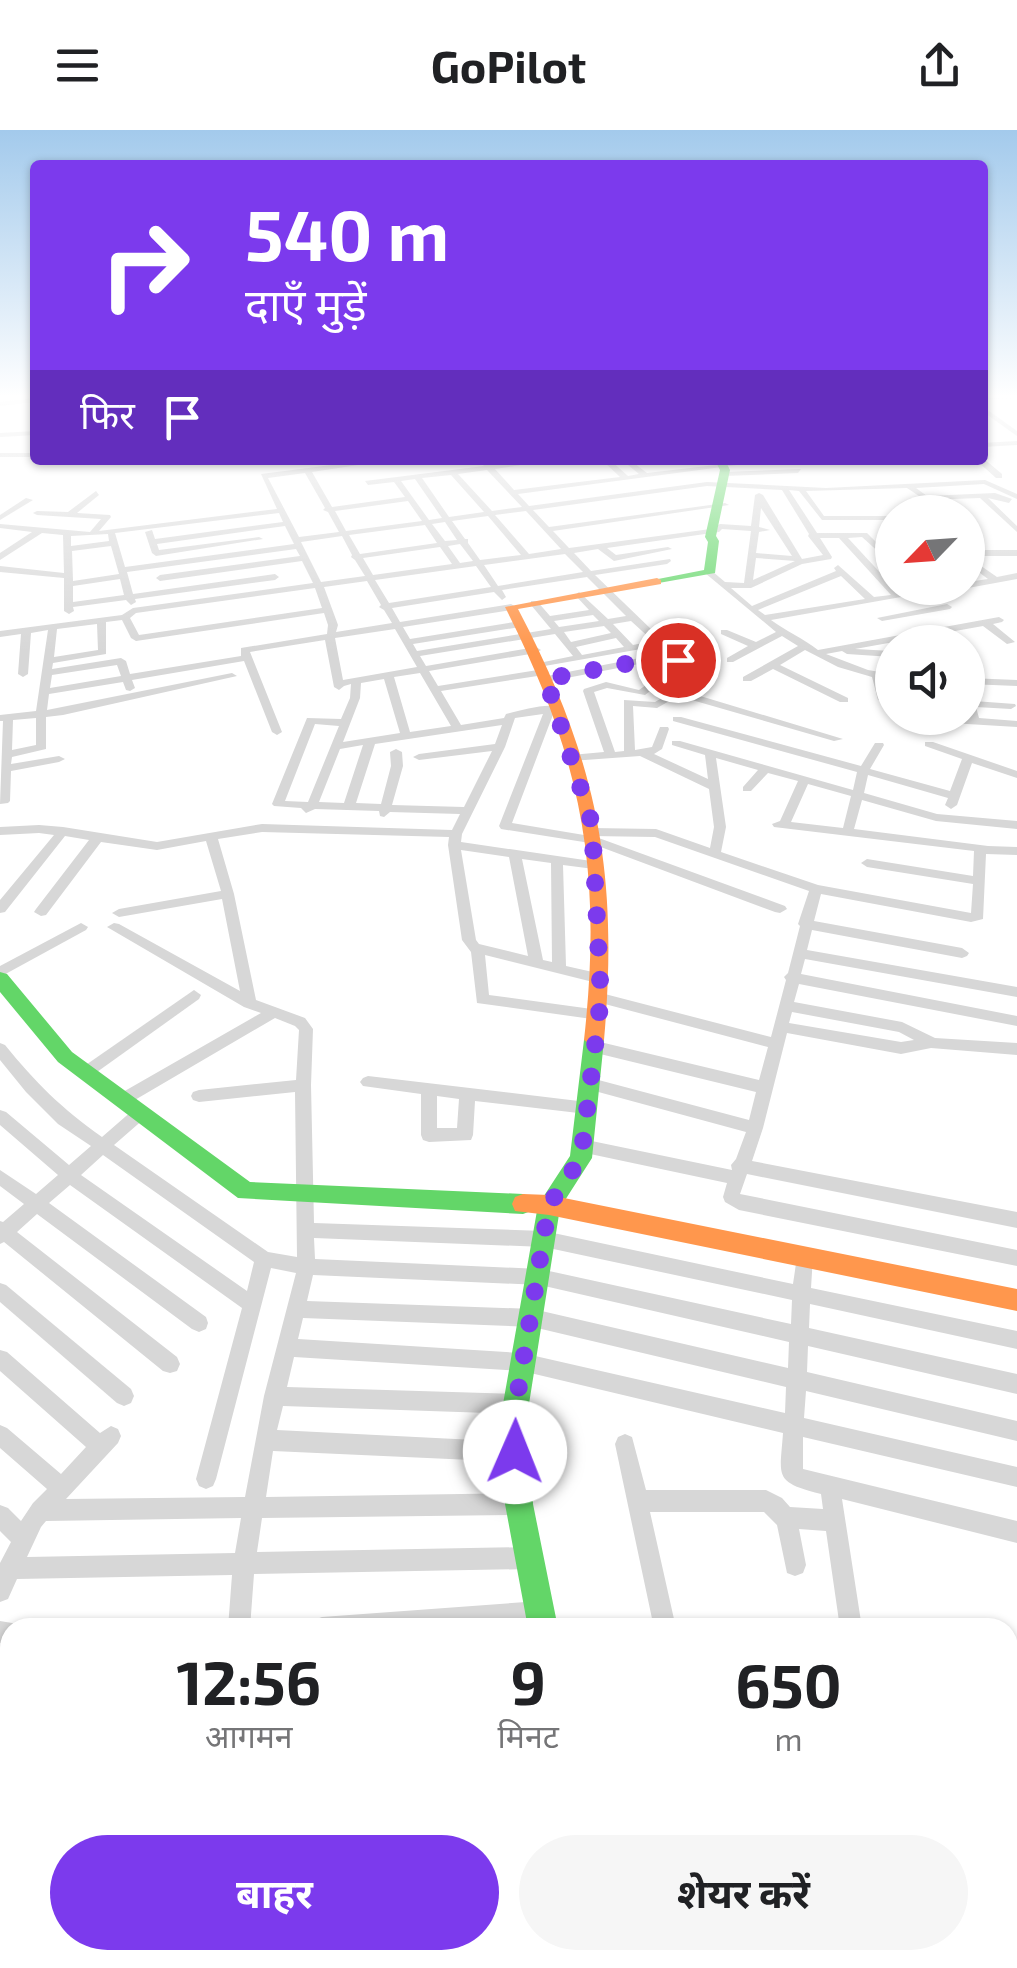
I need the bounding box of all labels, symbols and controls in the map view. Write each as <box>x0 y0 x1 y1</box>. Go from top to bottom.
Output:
icon: menu <box>50 38 105 93</box>
text: GoPilot <box>431 38 586 92</box>
icon: share <box>912 38 967 93</box>
text: 540 m <box>245 191 449 275</box>
icon: right <box>80 200 210 330</box>
text: दाएँ मुड़ें <box>245 276 366 330</box>
icon: arrive <box>155 390 210 445</box>
text: फिर <box>80 391 135 437</box>
north arrow <box>875 495 985 605</box>
map controls <box>875 495 985 735</box>
pin <box>636 618 721 703</box>
button: sound <box>875 625 985 735</box>
icon: arrive <box>651 633 706 688</box>
position arrow <box>463 1400 567 1504</box>
text: 12:56 <box>176 1645 321 1717</box>
text: 9 <box>510 1645 546 1717</box>
text: 650 <box>735 1648 842 1720</box>
text: आगमन <box>205 1716 293 1754</box>
text: मिनट <box>498 1716 559 1754</box>
text: m <box>774 1719 802 1757</box>
button: बाहर <box>50 1835 499 1950</box>
button: शेयर करें <box>519 1835 968 1950</box>

